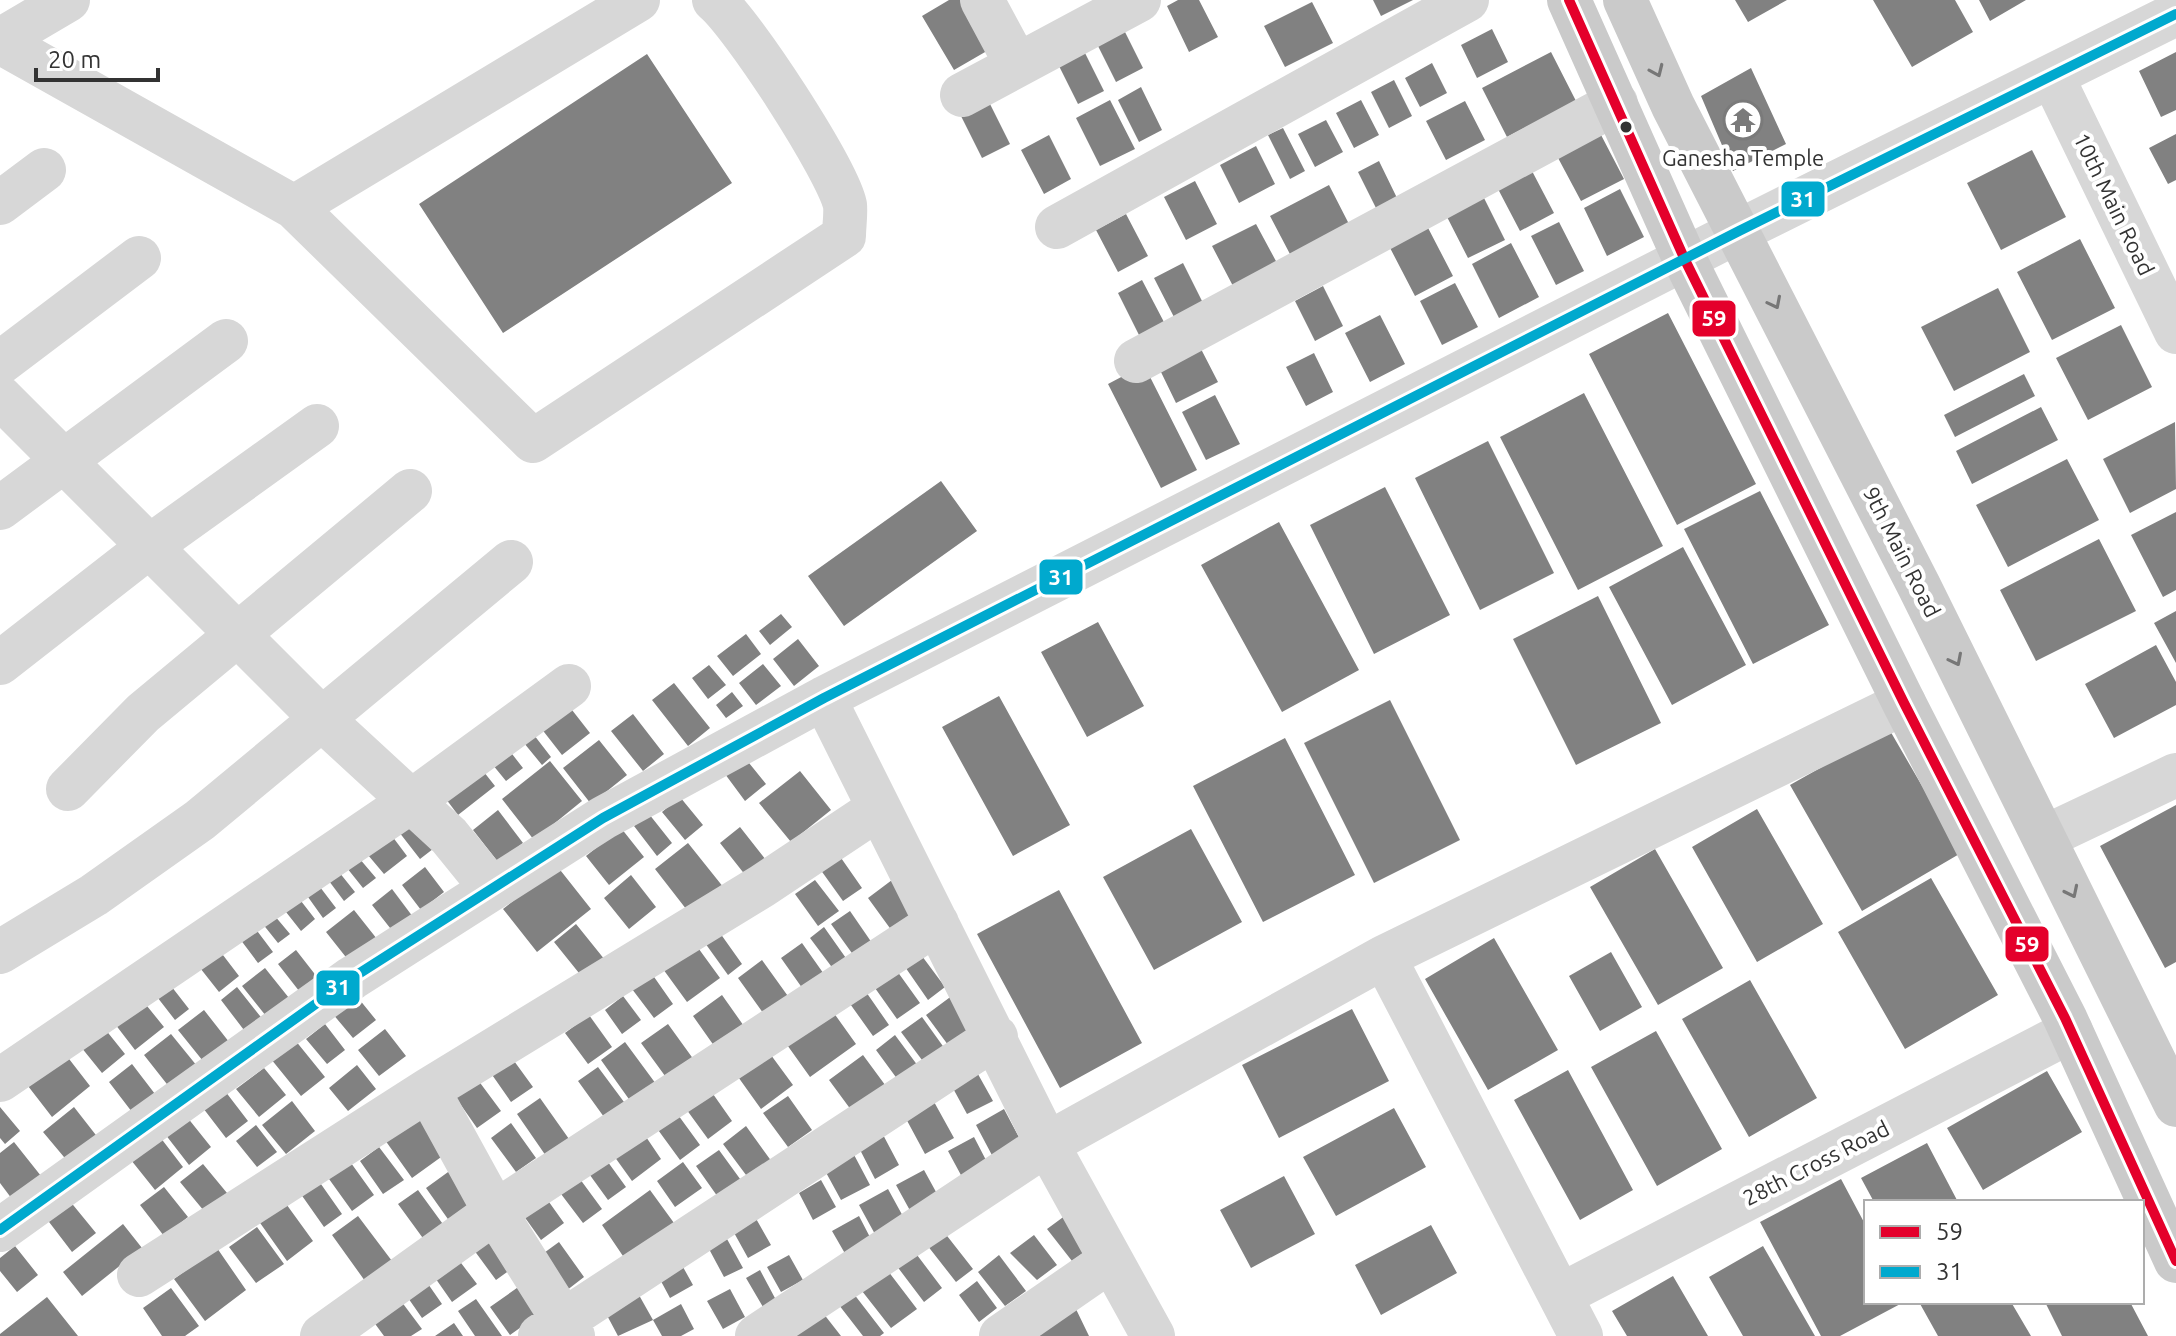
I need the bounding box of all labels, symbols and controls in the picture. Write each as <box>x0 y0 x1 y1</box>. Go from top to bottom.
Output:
scale bar <box>36 32 158 82</box>
text: 20 m <box>48 46 101 73</box>
one-way arrow <box>1648 63 1664 77</box>
temple icon: Ganesha Temple <box>1722 99 1764 141</box>
unlabelled marker <box>1618 119 1634 135</box>
street label: 10th Main Road <box>2069 129 2160 279</box>
place label: Ganesha Temple <box>1662 145 1824 170</box>
line badge: 31 <box>1780 180 1826 218</box>
text: 31 <box>1791 186 1815 211</box>
one-way arrow <box>1765 294 1781 309</box>
line badge: 59 <box>1691 299 1737 338</box>
text: 59 <box>1702 305 1726 330</box>
street label: 9th Main Road <box>1859 483 1946 621</box>
line badge: 31 <box>1038 558 1084 596</box>
text: 31 <box>1049 564 1073 589</box>
one-way arrow <box>1946 651 1962 666</box>
one-way arrow <box>2062 884 2078 899</box>
line badge: 59 <box>2004 925 2050 963</box>
text: 59 <box>2015 931 2039 956</box>
line badge: 31 <box>315 969 361 1007</box>
text: 31 <box>326 974 350 999</box>
street label: 28th Cross Road <box>1739 1115 1893 1210</box>
legend <box>1864 1200 2144 1304</box>
text: 59 <box>1936 1218 1963 1245</box>
text: 31 <box>1936 1258 1963 1285</box>

